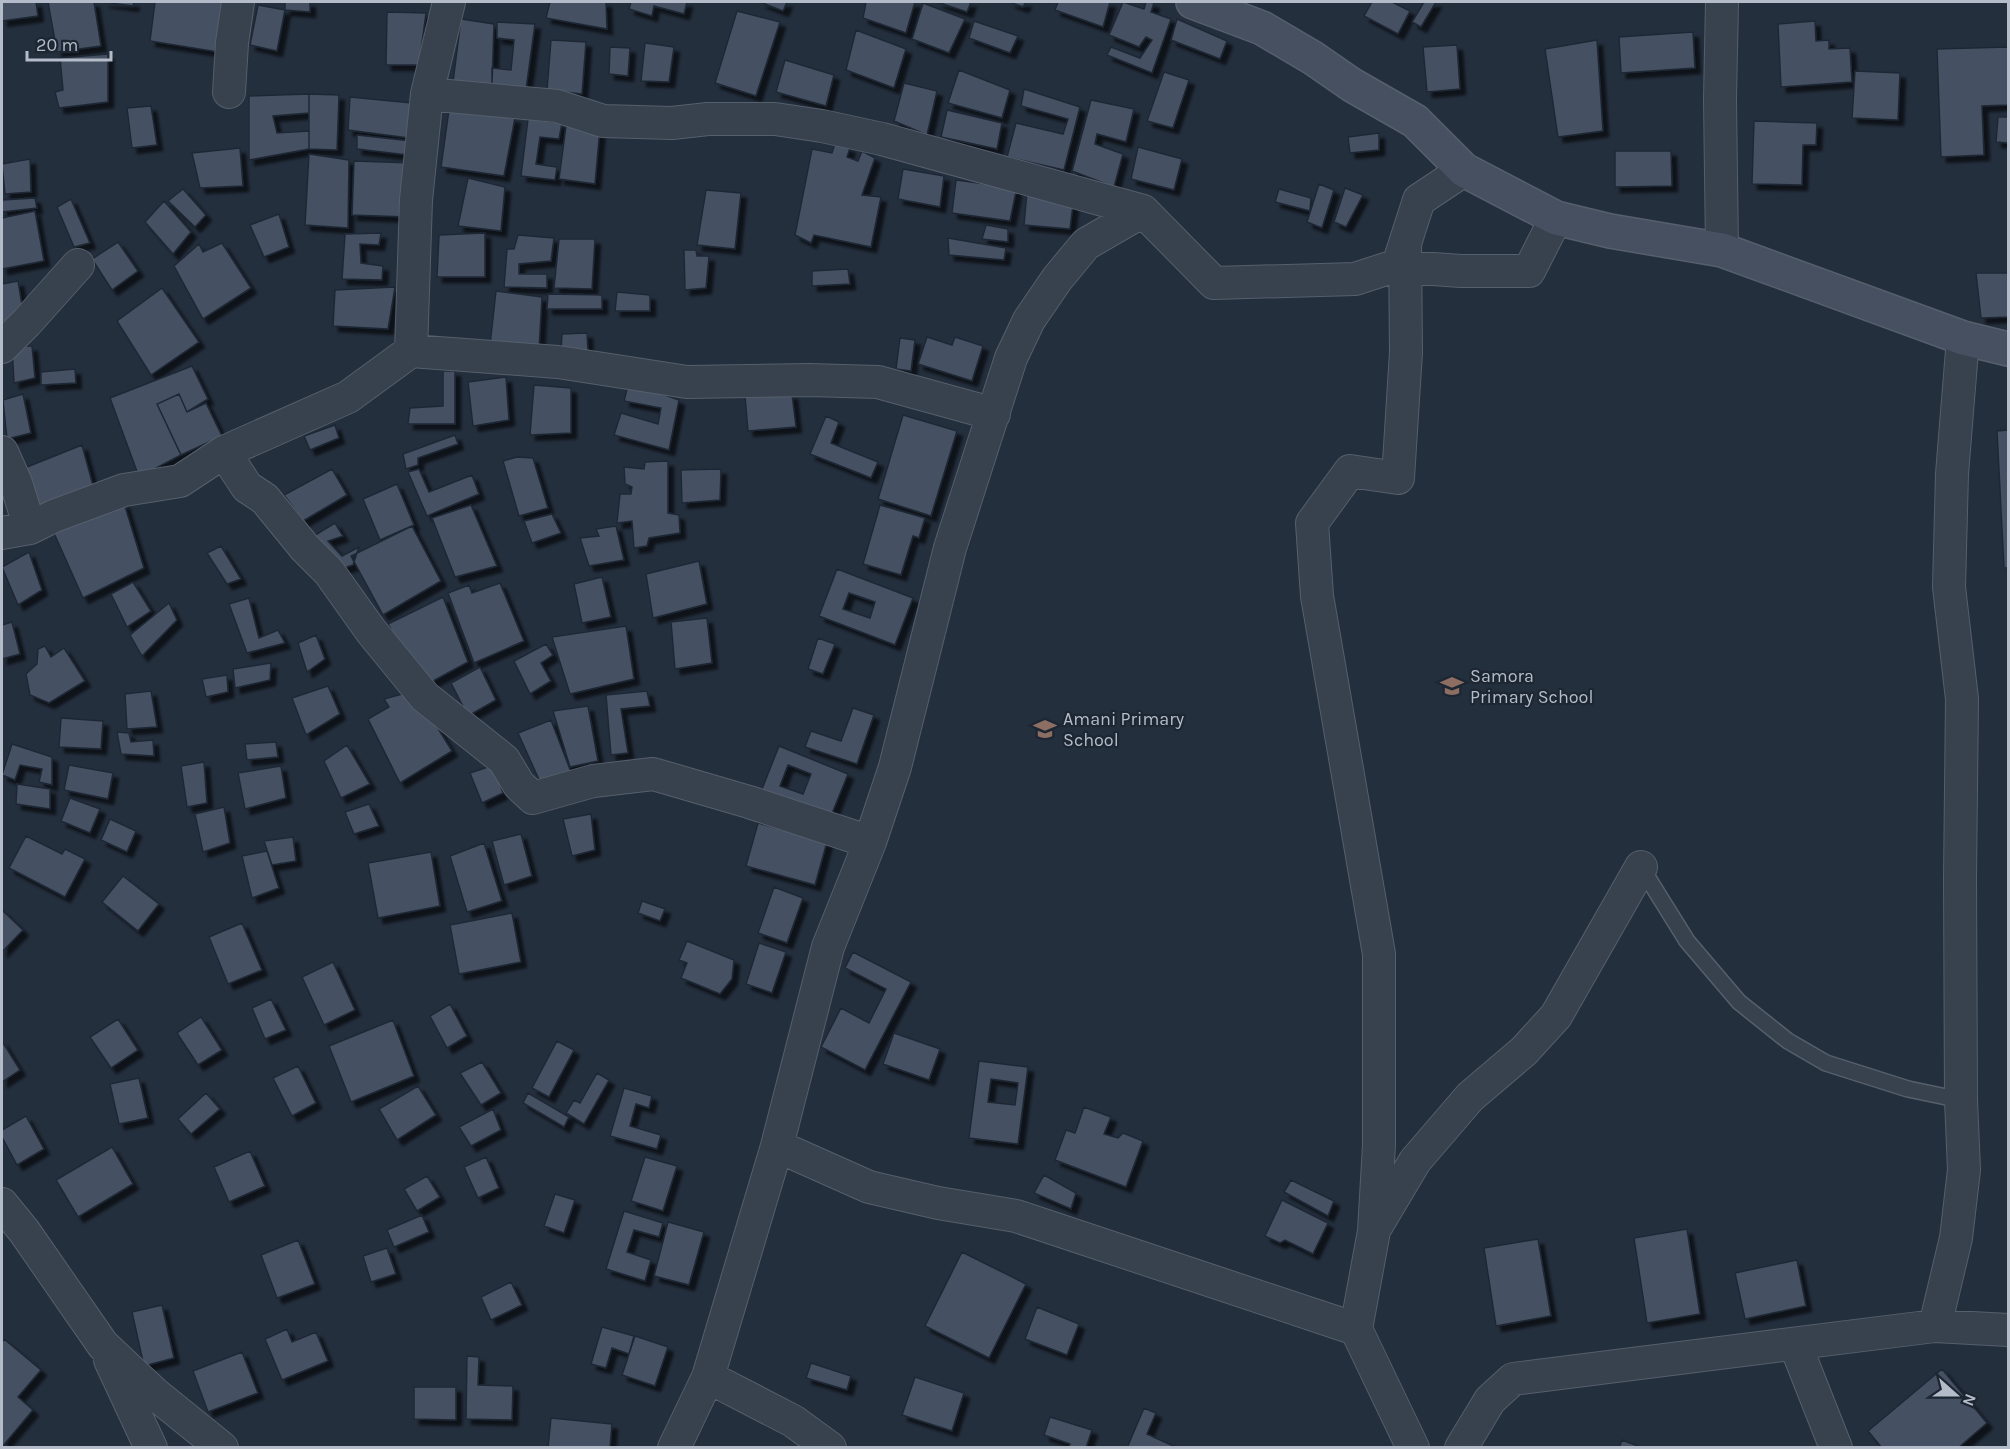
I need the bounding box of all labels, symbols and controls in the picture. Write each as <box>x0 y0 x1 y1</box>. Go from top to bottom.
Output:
scale bar <box>27 24 111 62</box>
text: 20 m <box>36 34 78 56</box>
place label: Samora Primary School <box>1470 665 1594 708</box>
school or university icon: Samora Primary School <box>1439 673 1465 699</box>
place label: Amani Primary School <box>1063 708 1185 751</box>
school or university icon: Amani Primary School <box>1032 716 1058 742</box>
north arrow <box>1926 1365 1986 1425</box>
text: N <box>1959 1391 1980 1409</box>

